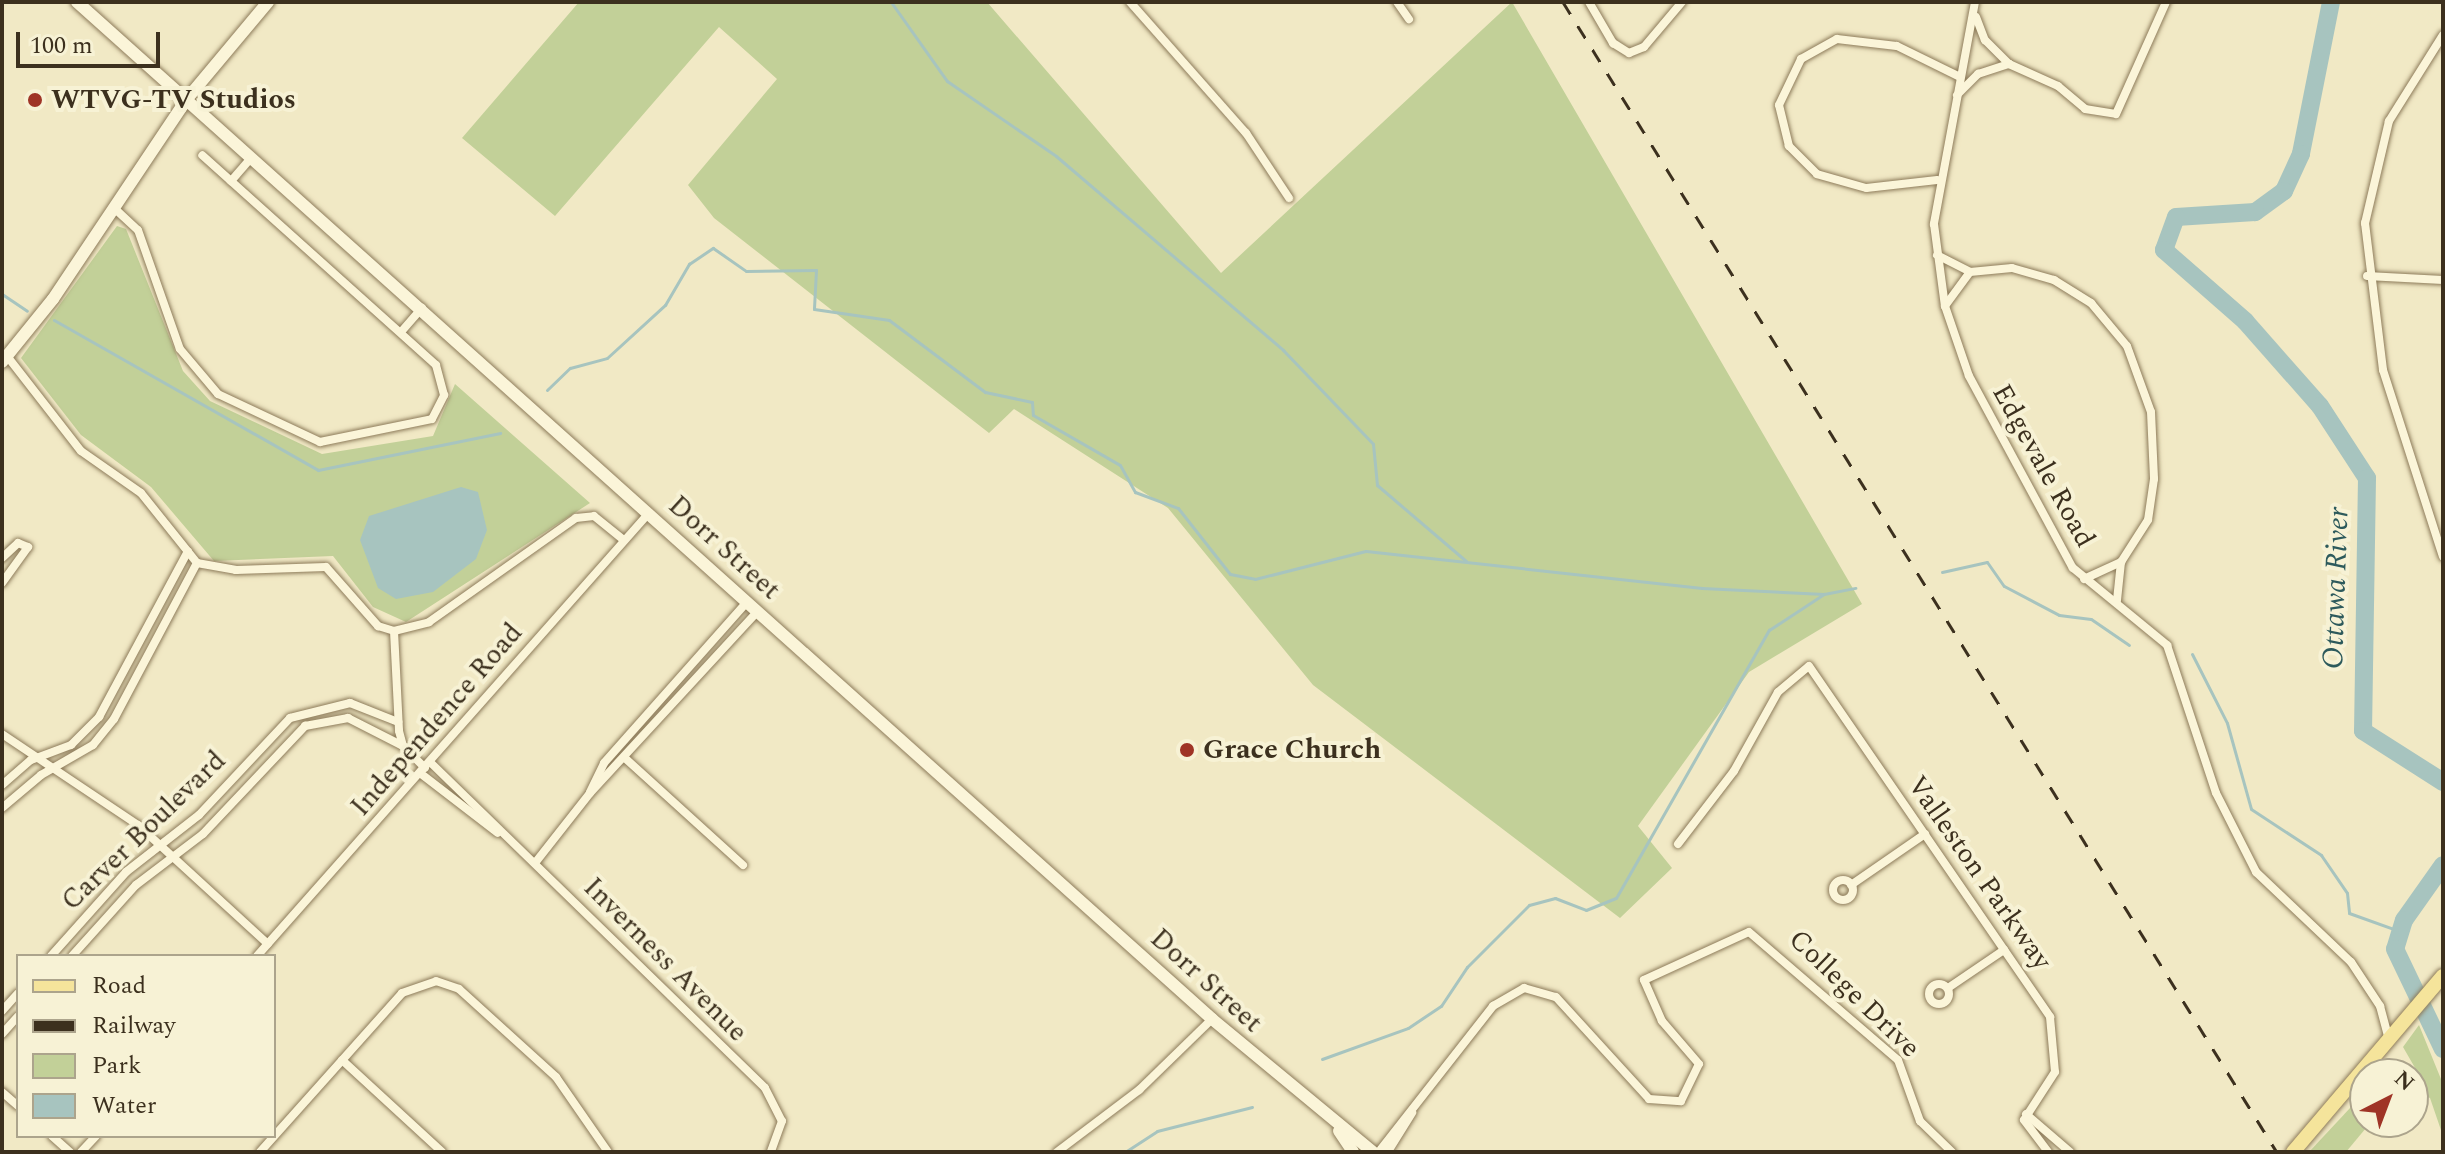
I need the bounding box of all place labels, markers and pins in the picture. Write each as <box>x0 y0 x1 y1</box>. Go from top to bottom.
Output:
place label: WTVG-TV Studios <box>51 83 296 117</box>
marker: WTVG-TV Studios <box>26 91 44 109</box>
place label: Grace Church <box>1203 733 1381 767</box>
marker: Grace Church <box>1178 741 1196 759</box>

